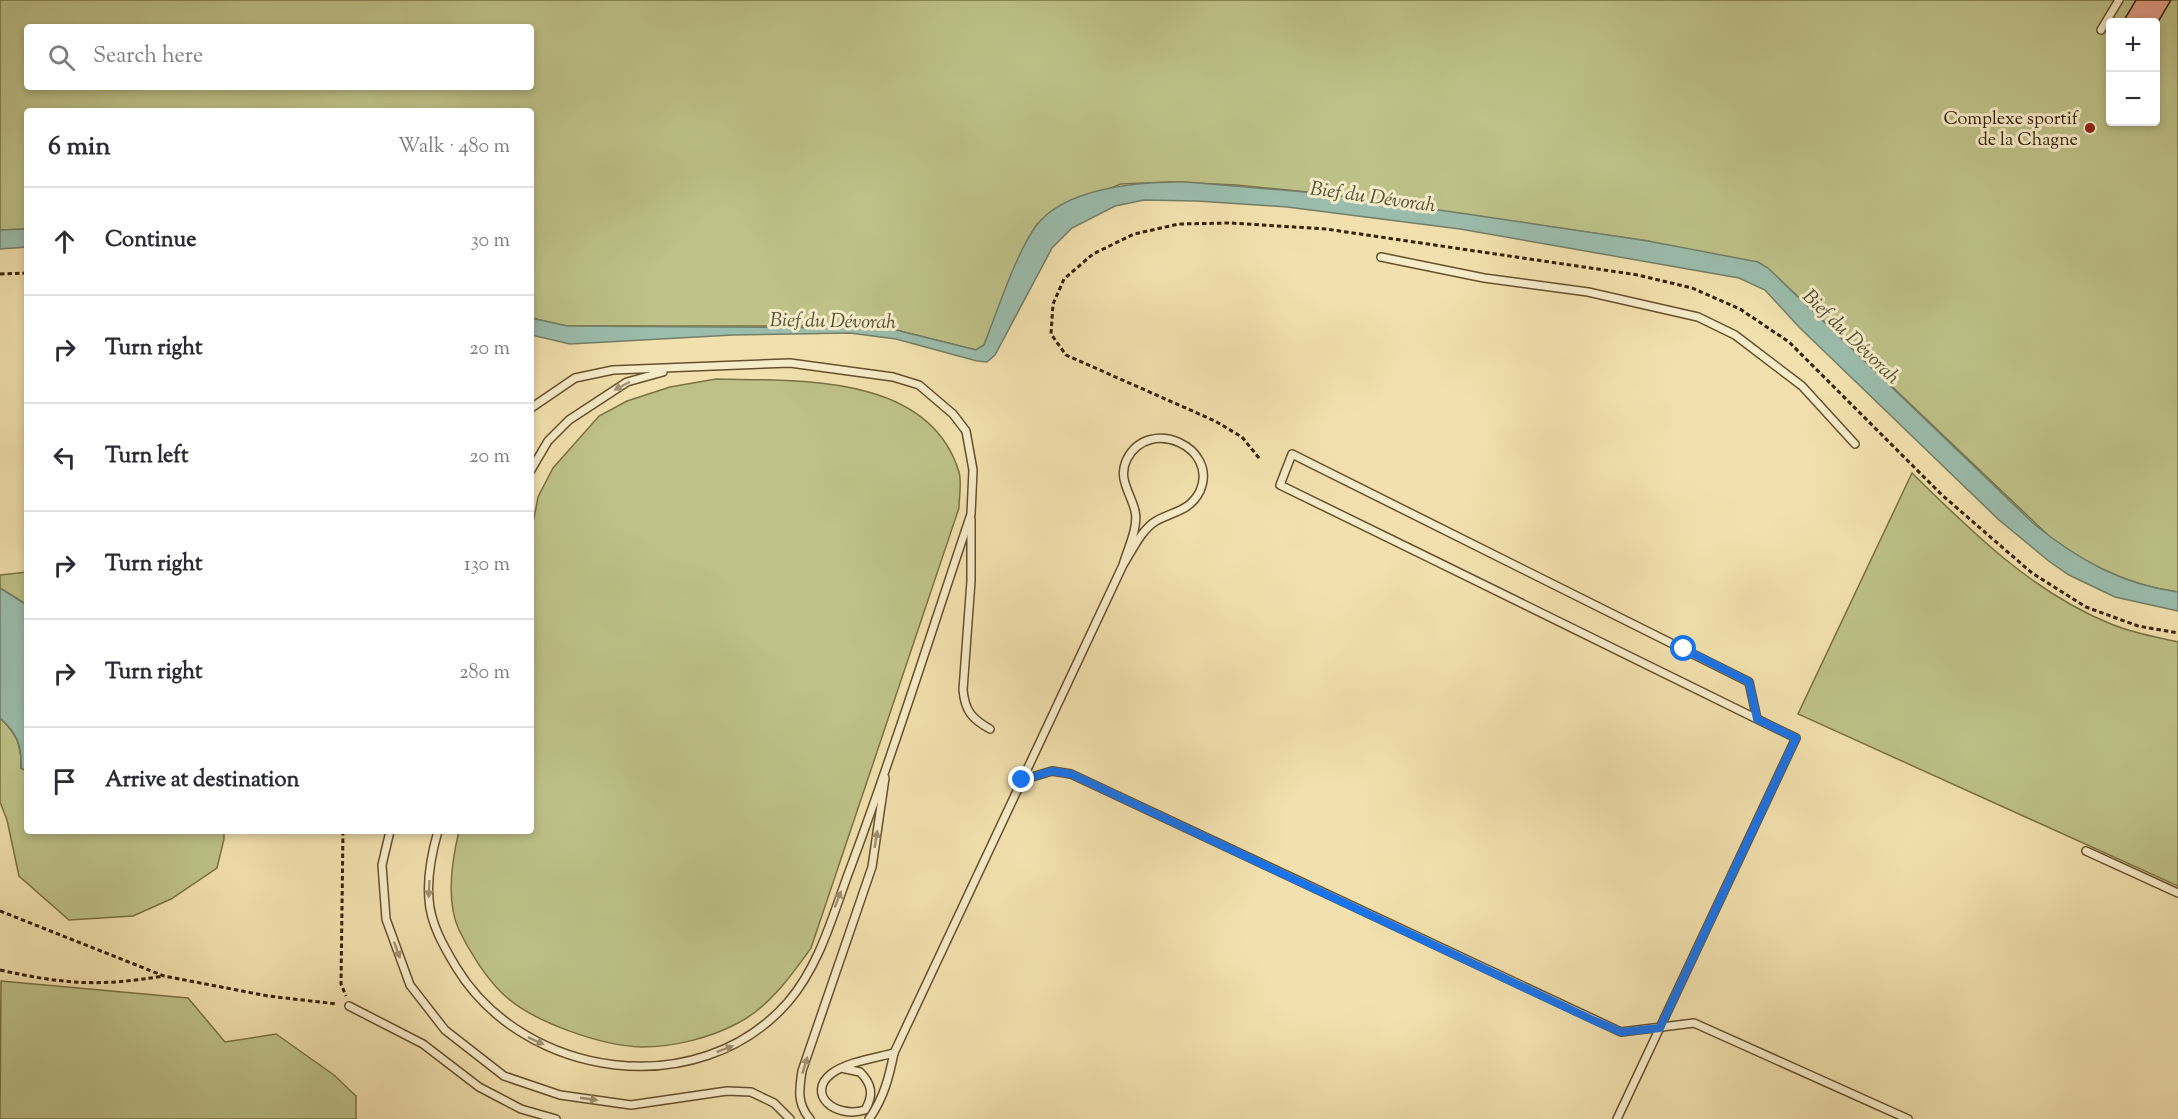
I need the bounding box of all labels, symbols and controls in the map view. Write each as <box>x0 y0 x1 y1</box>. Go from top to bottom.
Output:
map controls <box>2106 18 2160 126</box>
button: + <box>2106 18 2160 72</box>
search box <box>24 24 534 90</box>
icon: search <box>45 41 78 74</box>
text: Search here <box>93 41 203 73</box>
button: − <box>2106 72 2160 126</box>
place label: Complexe sportif de la Chagne <box>1943 107 2079 154</box>
marker: Complexe sportif de la Chagne <box>2083 121 2097 135</box>
text: 6 min <box>48 129 111 166</box>
text: Walk · 480 m <box>398 133 510 162</box>
water label: Bief du Dévorah <box>1308 175 1437 222</box>
icon: ahead <box>48 225 81 258</box>
text: Continue <box>105 225 196 257</box>
text: 30 m <box>471 227 510 256</box>
water label: Bief du Dévorah <box>1795 284 1906 392</box>
water label: Bief du Dévorah <box>770 307 897 338</box>
icon: right <box>48 333 81 366</box>
text: Turn right <box>105 333 202 365</box>
text: 20 m <box>469 335 510 364</box>
one-way arrow <box>613 381 630 391</box>
icon: left <box>48 441 81 474</box>
text: Turn left <box>105 441 188 473</box>
text: 20 m <box>469 443 510 472</box>
icon: right <box>48 549 81 582</box>
text: Turn right <box>105 549 202 581</box>
text: 130 m <box>464 551 510 580</box>
route start <box>1670 635 1696 661</box>
icon: right <box>48 657 81 690</box>
text: Turn right <box>105 657 202 689</box>
text: 280 m <box>459 659 510 688</box>
icon: arrive <box>48 765 81 798</box>
text: Arrive at destination <box>105 765 300 797</box>
route end <box>1008 766 1034 792</box>
one-way arrow <box>871 829 880 848</box>
one-way arrow <box>425 879 434 898</box>
one-way arrow <box>834 890 844 908</box>
one-way arrow <box>392 941 402 959</box>
one-way arrow <box>528 1036 545 1045</box>
one-way arrow <box>716 1044 734 1054</box>
one-way arrow <box>801 1056 810 1074</box>
one-way arrow <box>579 1095 598 1104</box>

